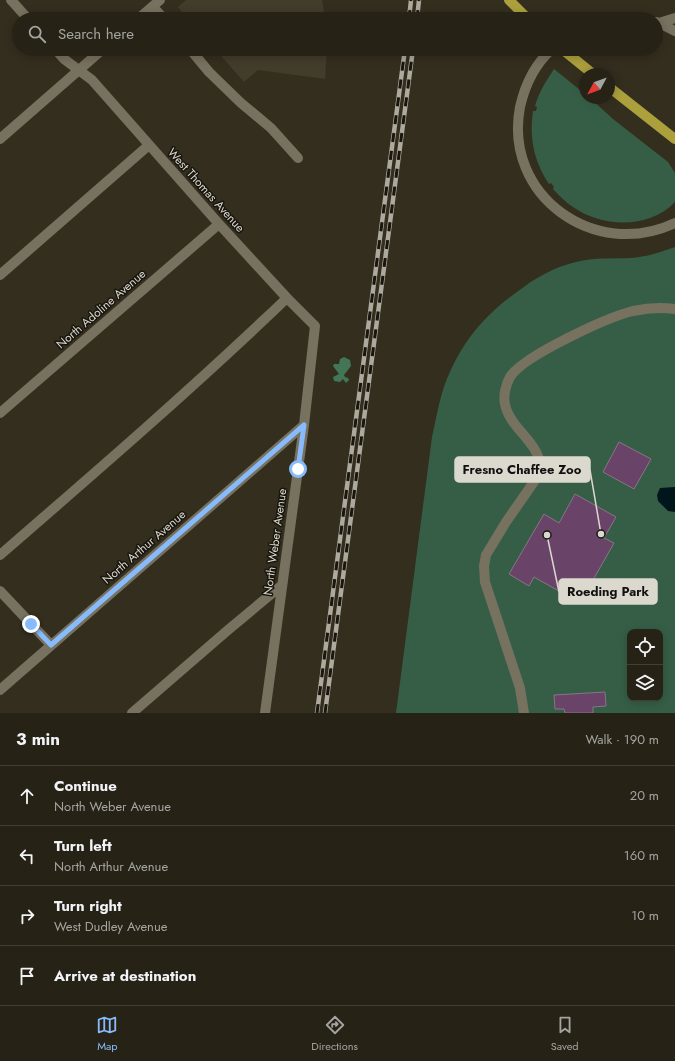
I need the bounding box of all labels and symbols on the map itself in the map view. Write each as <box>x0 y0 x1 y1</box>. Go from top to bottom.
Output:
north arrow <box>579 68 615 104</box>
street label: West Thomas Avenue <box>163 144 249 236</box>
street label: North Adoline Avenue <box>52 265 150 353</box>
callout: Fresno Chaffee Zoo <box>455 457 590 482</box>
route start <box>289 460 307 478</box>
text: Fresno Chaffee Zoo <box>463 460 582 479</box>
street label: North Weber Avenue <box>259 487 291 597</box>
street label: North Arthur Avenue <box>98 506 190 588</box>
callout: Roeding Park <box>559 579 657 604</box>
text: Roeding Park <box>567 582 649 601</box>
route end <box>22 615 40 633</box>

